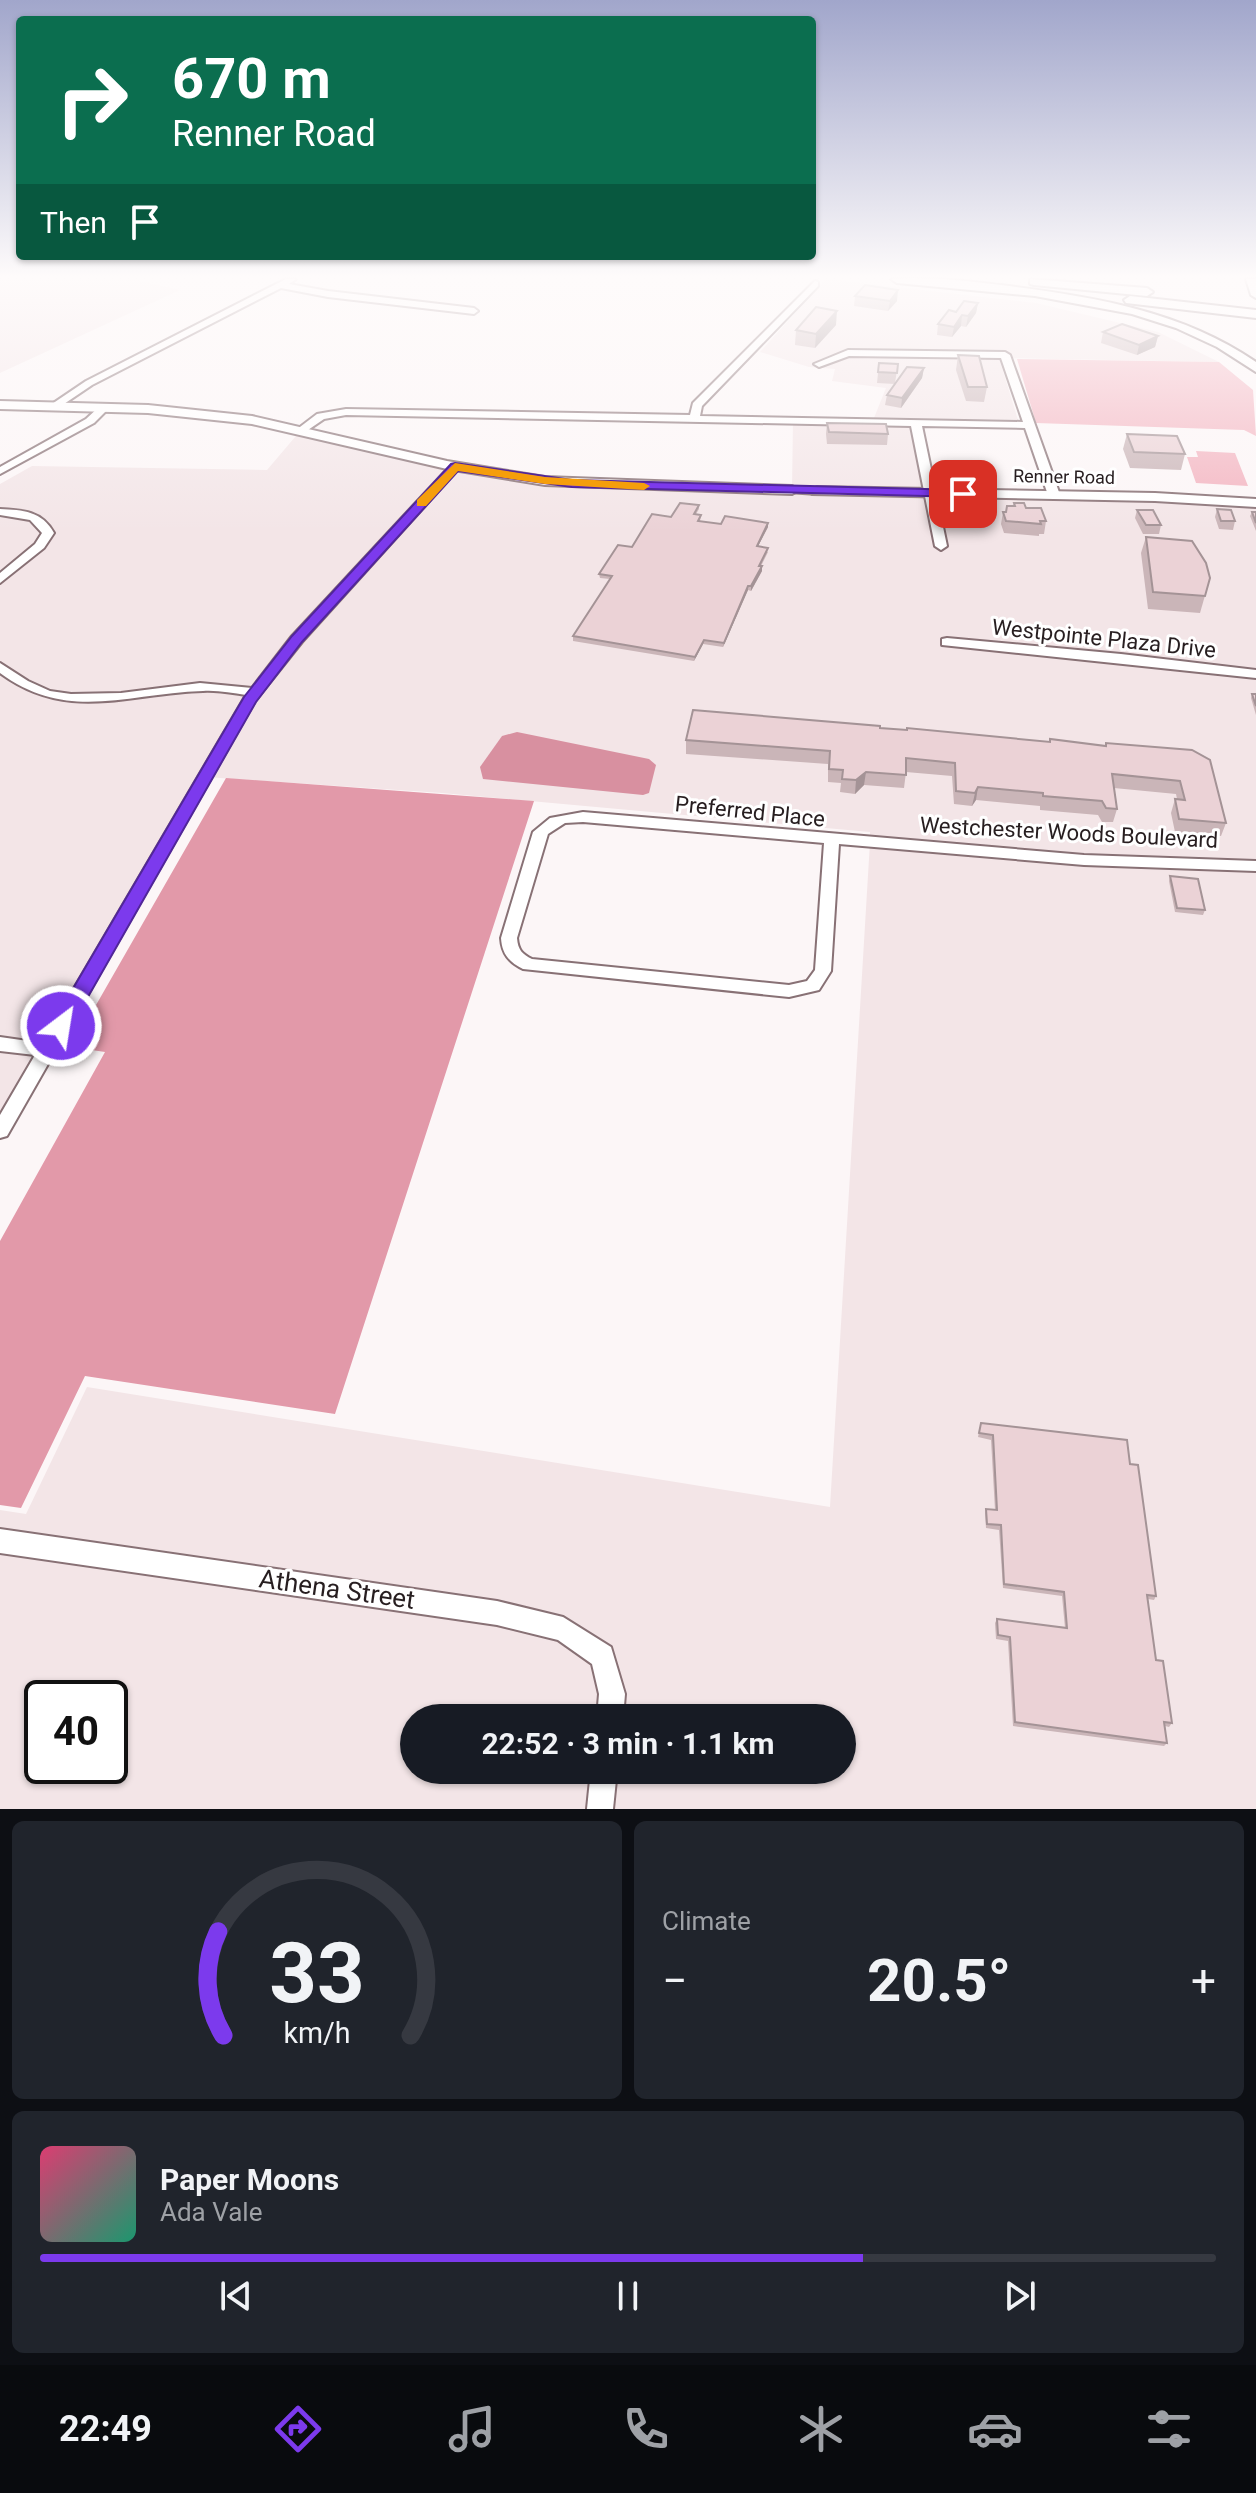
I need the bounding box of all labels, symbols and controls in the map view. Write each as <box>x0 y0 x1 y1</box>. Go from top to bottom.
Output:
text: 670 m <box>172 46 331 112</box>
icon: right <box>40 48 144 152</box>
text: Renner Road <box>172 113 376 155</box>
icon: arrive <box>123 200 167 244</box>
text: Then <box>40 205 107 240</box>
pin <box>929 460 997 528</box>
street label: Renner Road <box>1013 465 1115 488</box>
icon: arrive <box>941 472 985 516</box>
street label: Westpointe Plaza Drive <box>991 614 1217 663</box>
street label: Preferred Place <box>674 791 826 832</box>
street label: Westchester Woods Boulevard <box>919 812 1219 853</box>
position arrow <box>19 984 103 1068</box>
street label: Athena Street <box>257 1563 417 1615</box>
speed limit sign: 40 <box>24 1680 128 1784</box>
text: 22:52 · 3 min · 1.1 km <box>481 1726 775 1761</box>
text: Climate <box>662 1906 751 1936</box>
text: 33 <box>269 1925 365 2022</box>
text: 20.5° <box>867 1945 1011 2016</box>
text: − <box>662 1955 687 2007</box>
text: + <box>1191 1955 1216 2007</box>
text: km/h <box>283 2016 351 2050</box>
text: Paper Moons <box>160 2162 339 2197</box>
text: Ada Vale <box>160 2197 262 2227</box>
icon: previous <box>214 2274 258 2318</box>
icon: pause <box>606 2274 650 2318</box>
icon: next <box>998 2274 1042 2318</box>
icon: directions <box>270 2401 326 2457</box>
icon: music <box>444 2401 500 2457</box>
icon: phone <box>618 2401 674 2457</box>
icon: climate <box>793 2401 849 2457</box>
icon: car <box>967 2401 1023 2457</box>
icon: filters <box>1141 2401 1197 2457</box>
text: 22:49 <box>59 2408 152 2450</box>

